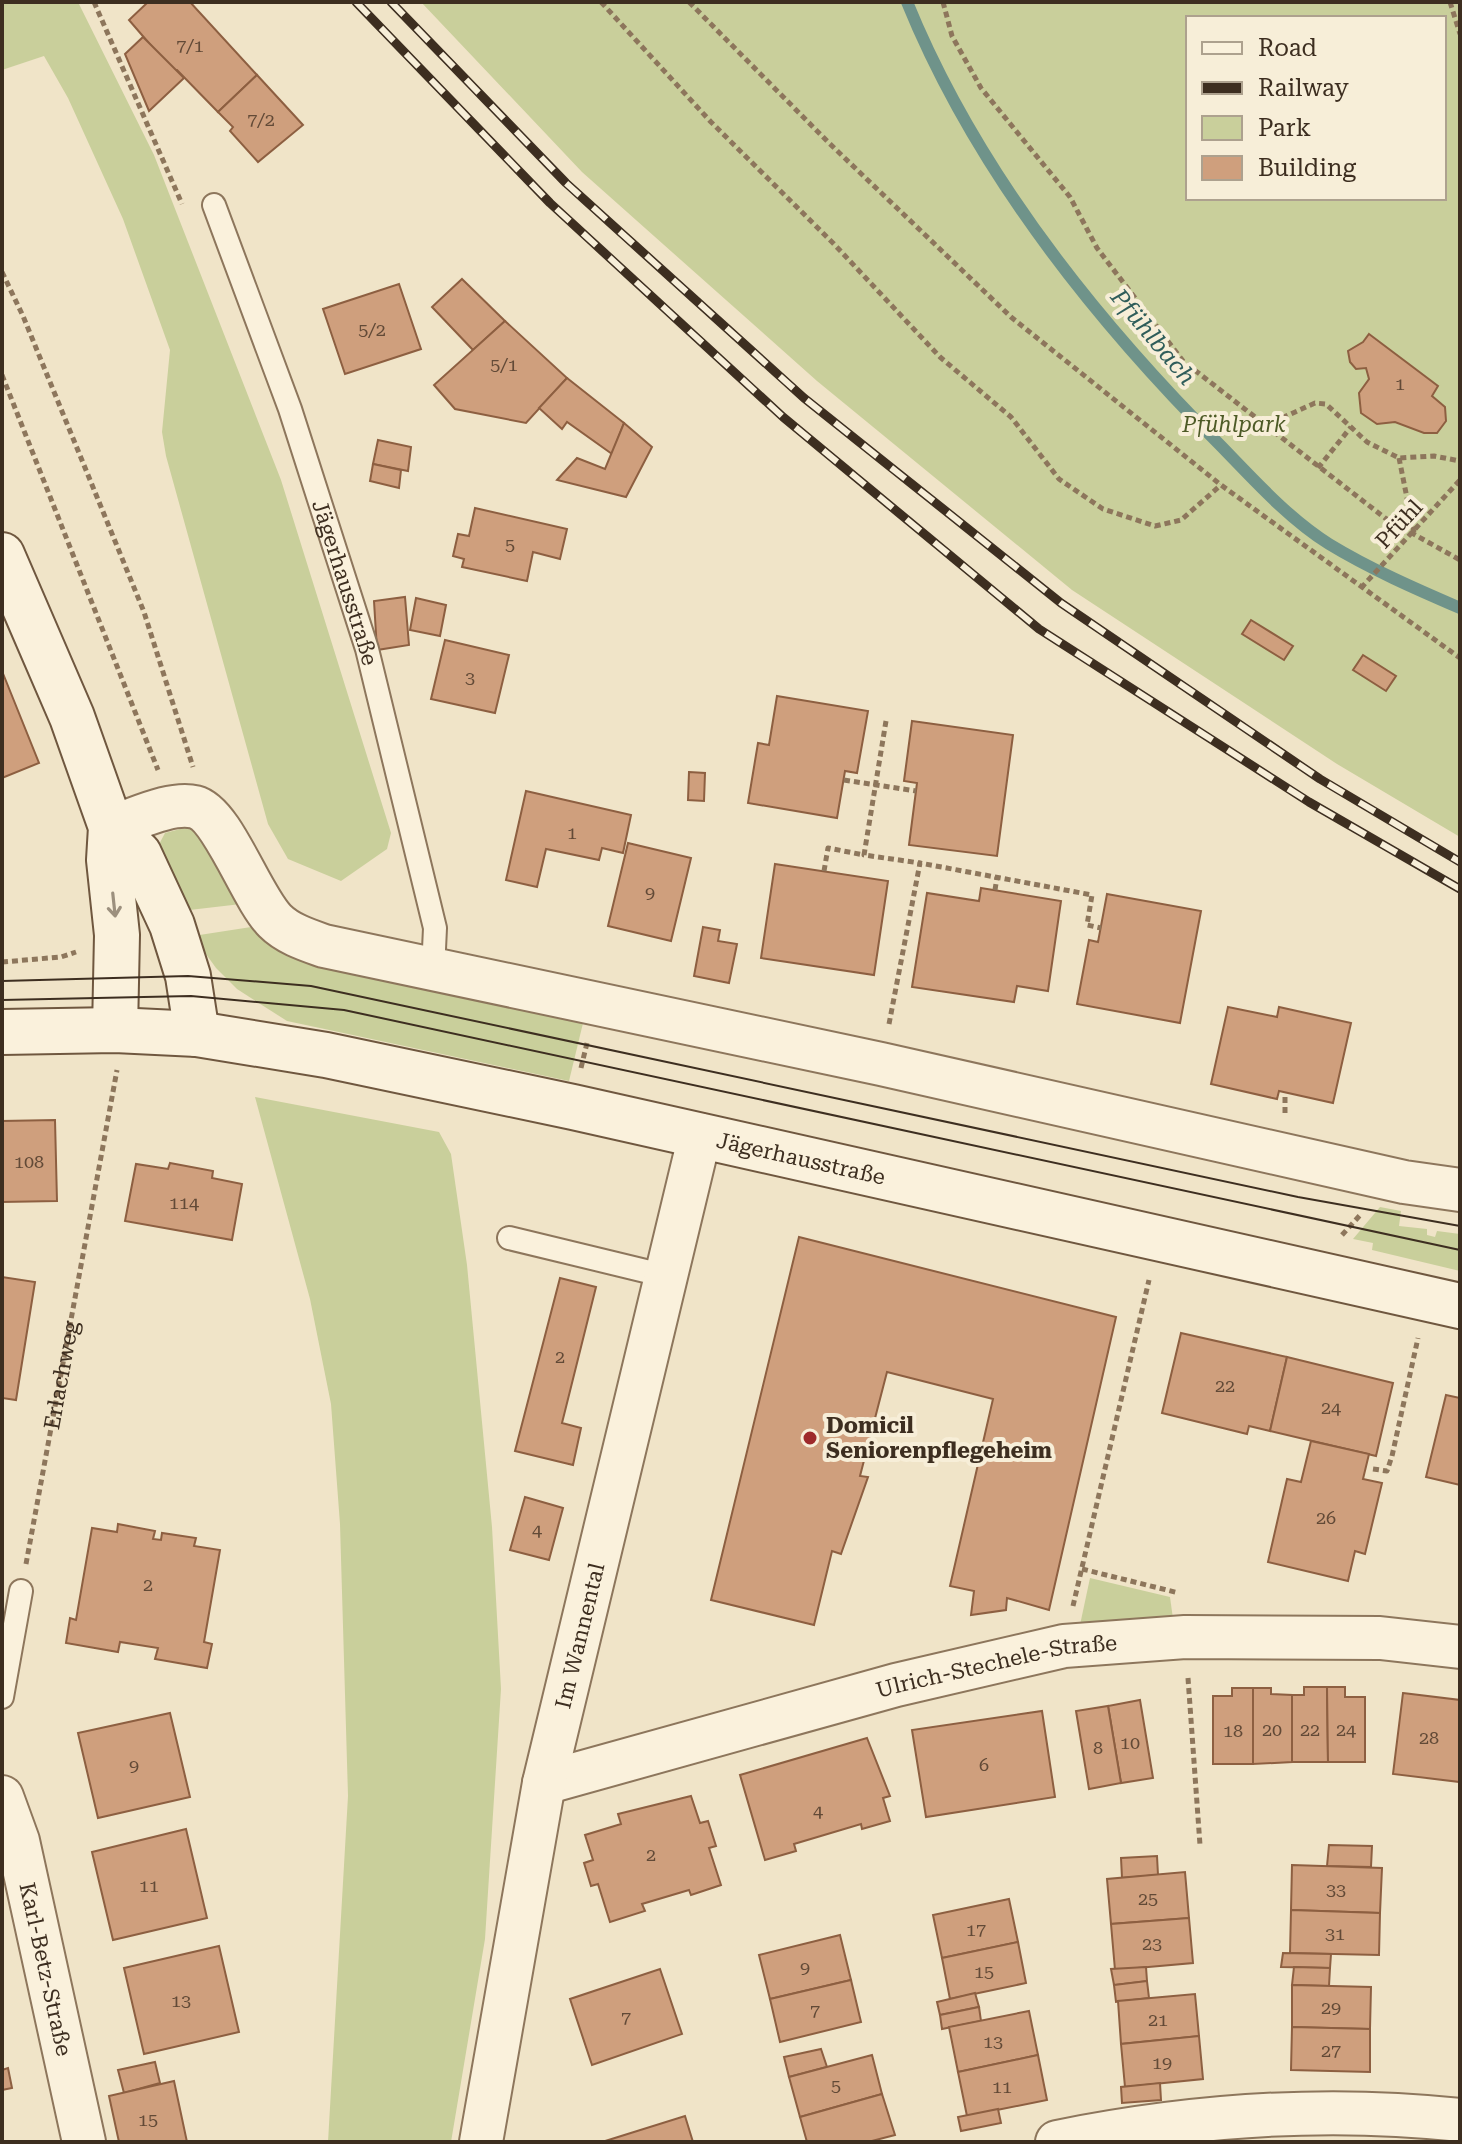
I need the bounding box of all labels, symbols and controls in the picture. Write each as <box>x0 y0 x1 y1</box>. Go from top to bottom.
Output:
legend <box>1186 16 1446 200</box>
text: Road <box>1258 34 1317 62</box>
house number: 7/1 <box>176 35 204 56</box>
text: Railway <box>1258 74 1349 102</box>
house number: 7/2 <box>247 109 275 130</box>
text: Park <box>1258 114 1311 142</box>
text: Building <box>1258 154 1356 182</box>
water label: Pfühlbach <box>1104 283 1201 391</box>
house number: 5/2 <box>358 319 386 340</box>
house number: 5/1 <box>490 354 518 375</box>
house number: 1 <box>1395 373 1405 394</box>
park label: Pfühlpark <box>1181 412 1286 437</box>
street label: Pfühl <box>1370 494 1428 553</box>
street label: Jägerhausstraße <box>307 497 383 668</box>
house number: 5 <box>505 534 515 555</box>
house number: 3 <box>465 667 475 688</box>
house number: 1 <box>567 822 577 843</box>
house number: 9 <box>645 882 655 903</box>
one-way arrow <box>106 891 121 918</box>
street label: Jägerhausstraße <box>714 1127 888 1189</box>
house number: 108 <box>14 1151 44 1172</box>
house number: 114 <box>169 1192 199 1213</box>
street label: Erlachweg <box>39 1318 83 1432</box>
house number: 2 <box>555 1346 565 1367</box>
house number: 22 <box>1215 1375 1235 1396</box>
house number: 24 <box>1321 1397 1341 1418</box>
place label: Domicil Seniorenpflegeheim <box>826 1413 1052 1463</box>
marker: Domicil Seniorenpflegeheim <box>801 1429 819 1447</box>
house number: 26 <box>1316 1507 1336 1528</box>
house number: 4 <box>532 1519 542 1540</box>
street label: Im Wannental <box>550 1560 609 1711</box>
house number: 2 <box>143 1574 153 1595</box>
street label: Ulrich-Stechele-Straße <box>873 1630 1118 1703</box>
house number: 20 <box>1262 1719 1282 1740</box>
house number: 22 <box>1300 1719 1320 1740</box>
house number: 24 <box>1336 1719 1356 1740</box>
house number: 18 <box>1223 1720 1243 1741</box>
house number: 28 <box>1419 1727 1439 1748</box>
house number: 10 <box>1120 1732 1140 1753</box>
house number: 8 <box>1093 1737 1103 1758</box>
house number: 6 <box>979 1754 989 1775</box>
house number: 9 <box>129 1755 139 1776</box>
house number: 4 <box>813 1800 823 1821</box>
house number: 2 <box>646 1844 656 1865</box>
house number: 11 <box>139 1875 159 1896</box>
house number: 33 <box>1326 1879 1346 1900</box>
street label: Karl-Betz-Straße <box>15 1880 77 2058</box>
house number: 25 <box>1138 1888 1158 1909</box>
house number: 17 <box>966 1919 986 1940</box>
house number: 31 <box>1325 1923 1345 1944</box>
house number: 23 <box>1142 1933 1162 1954</box>
house number: 9 <box>800 1957 810 1978</box>
house number: 15 <box>974 1961 994 1982</box>
house number: 13 <box>171 1990 191 2011</box>
house number: 29 <box>1321 1997 1341 2018</box>
house number: 7 <box>810 2000 820 2021</box>
house number: 7 <box>621 2007 631 2028</box>
house number: 21 <box>1148 2009 1168 2030</box>
house number: 13 <box>983 2031 1003 2052</box>
house number: 27 <box>1321 2040 1341 2061</box>
house number: 19 <box>1152 2052 1172 2073</box>
house number: 5 <box>831 2075 841 2096</box>
house number: 11 <box>992 2076 1012 2097</box>
house number: 15 <box>138 2109 158 2130</box>

